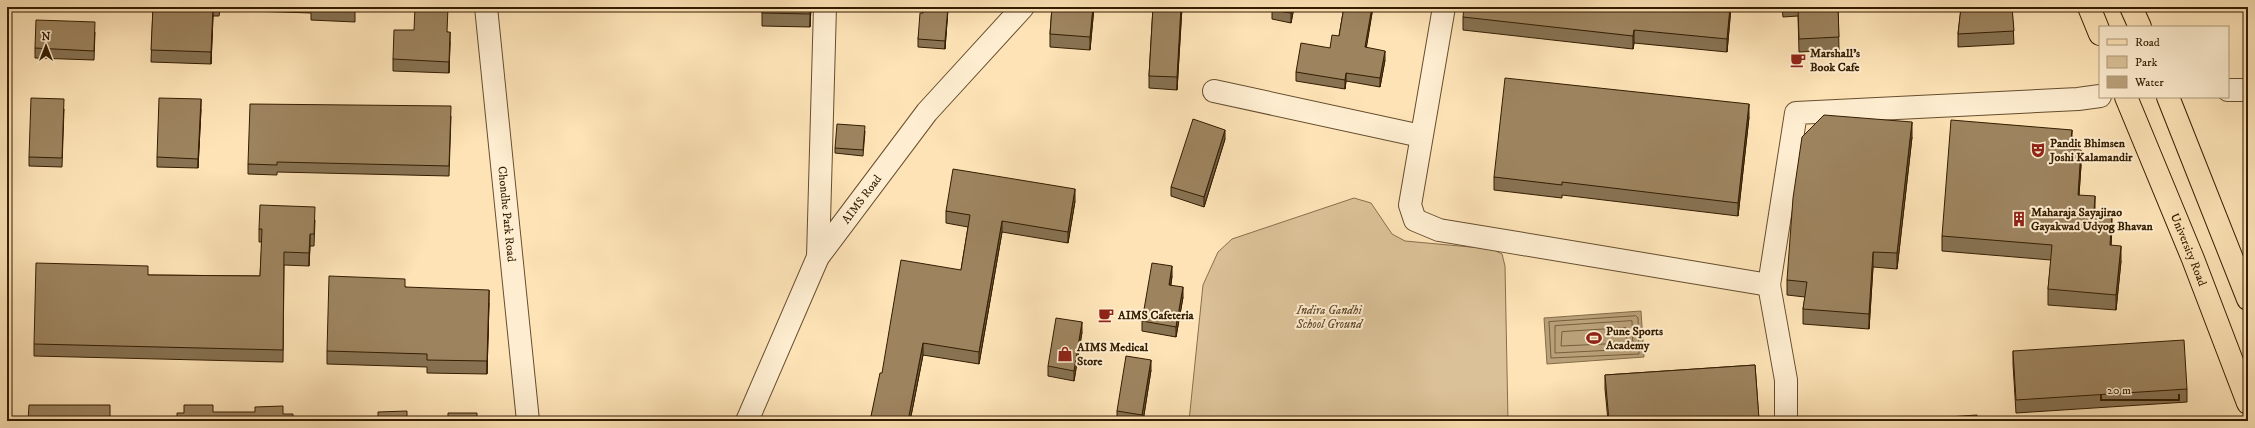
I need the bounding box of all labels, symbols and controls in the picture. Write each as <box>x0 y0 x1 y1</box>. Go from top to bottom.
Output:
north arrow <box>26 26 66 66</box>
legend <box>2099 26 2229 98</box>
text: N <box>41 30 51 44</box>
text: Road <box>2135 35 2160 50</box>
place label: Marshall's Book Cafe <box>1810 46 1860 75</box>
cafe icon: Marshall's Book Cafe <box>1789 51 1807 69</box>
text: Park <box>2135 55 2157 70</box>
text: Water <box>2134 75 2164 90</box>
place label: Pandit Bhimsen Joshi Kalamandir <box>2048 136 2133 165</box>
theatre icon: Pandit Bhimsen Joshi Kalamandir <box>2029 141 2047 159</box>
street label: Chondhe Park Road <box>495 165 519 262</box>
street label: AIMS Road <box>838 172 885 227</box>
place label: Maharaja Sayajirao Gayakwad Udyog Bhavan <box>2031 205 2154 234</box>
building icon: Maharaja Sayajirao Gayakwad Udyog Bhavan <box>2010 210 2028 228</box>
street label: University Road <box>2167 211 2210 288</box>
park label: Indira Gandhi School Ground <box>1295 303 1364 332</box>
cafe icon: AIMS Cafeteria <box>1097 306 1115 324</box>
place label: AIMS Cafeteria <box>1117 308 1195 323</box>
place label: Pune Sports Academy <box>1605 324 1663 353</box>
sports icon: Pune Sports Academy <box>1585 329 1603 347</box>
place label: AIMS Medical Store <box>1076 340 1149 369</box>
shop icon: AIMS Medical Store <box>1056 345 1074 363</box>
scale bar <box>2101 376 2179 402</box>
text: 20 m <box>2107 383 2131 398</box>

